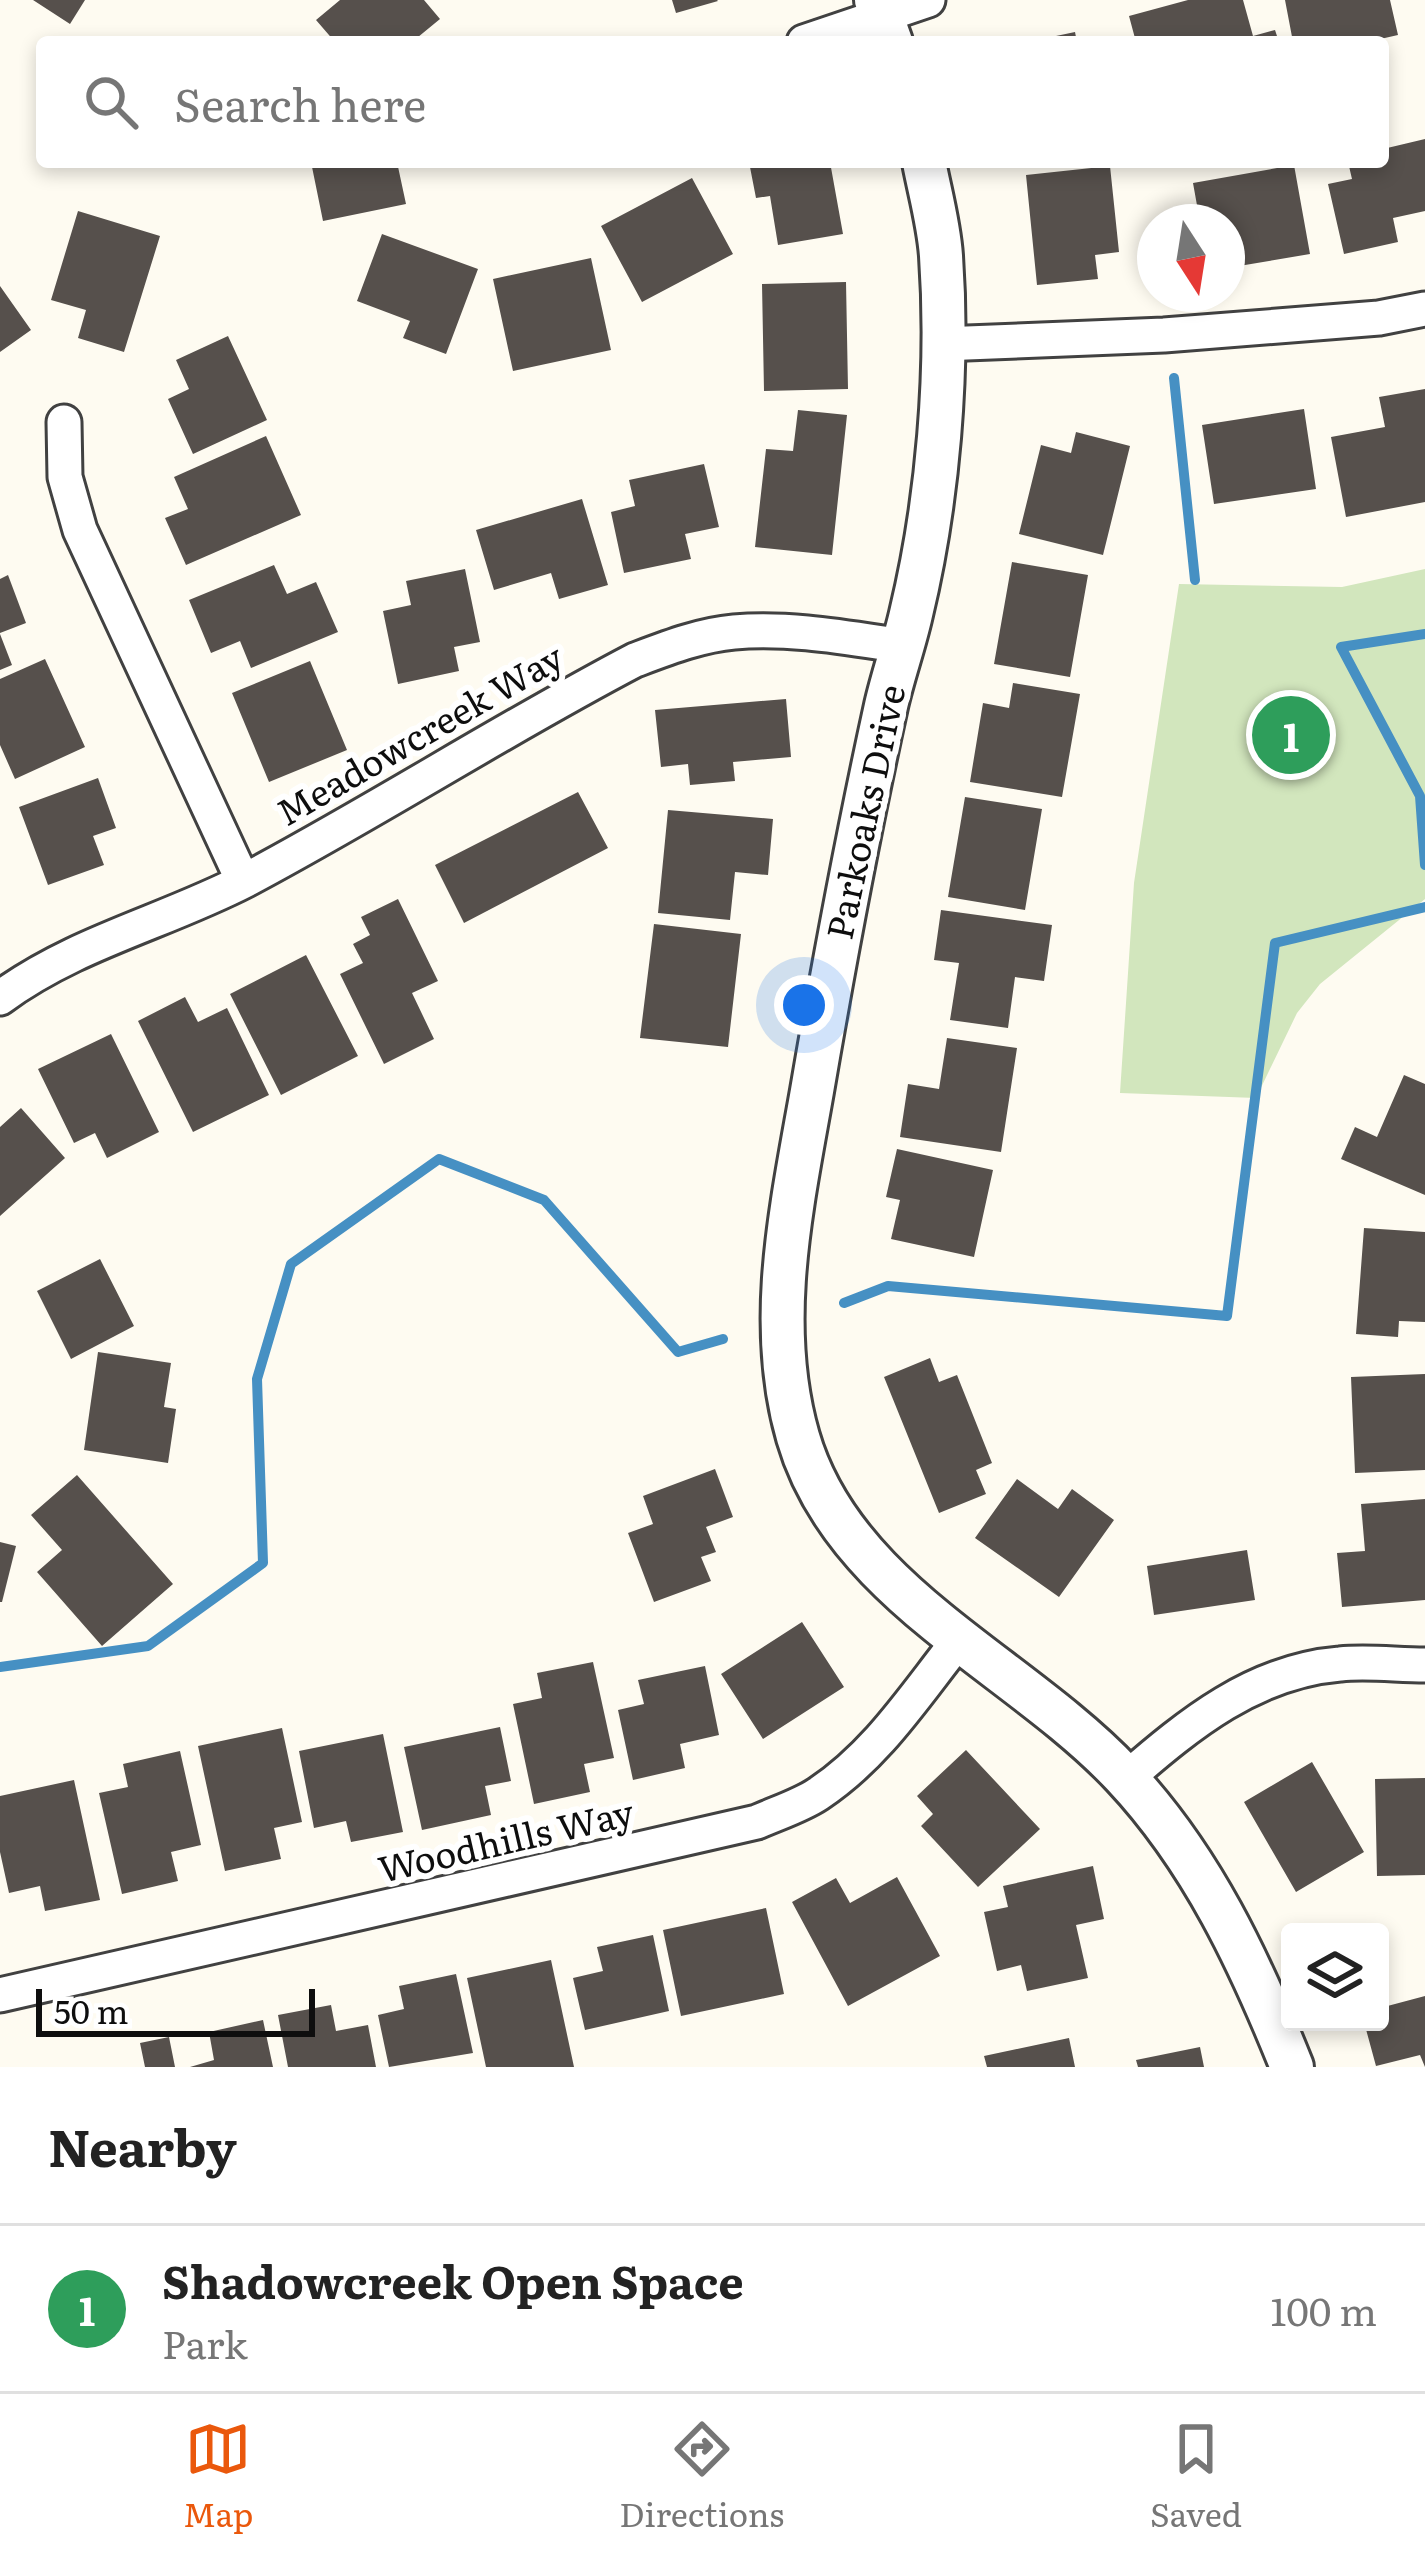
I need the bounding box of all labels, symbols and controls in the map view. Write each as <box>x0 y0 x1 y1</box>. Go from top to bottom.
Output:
search box <box>36 36 1389 168</box>
icon: search <box>78 69 144 135</box>
text: Search here <box>174 69 426 136</box>
north arrow <box>1137 204 1245 312</box>
street label: Meadowcreek Way <box>265 629 572 837</box>
street label: Parkoaks Drive <box>811 679 916 944</box>
pin: 1 <box>1252 690 1330 780</box>
your location <box>774 975 834 1035</box>
street label: Woodhills Way <box>372 1783 639 1894</box>
map controls <box>1281 1923 1389 2031</box>
button: layers <box>1281 1923 1389 2031</box>
scale bar <box>36 1983 315 2036</box>
text: 50 m <box>54 1985 128 2034</box>
text: Nearby <box>48 2107 237 2183</box>
text: Shadowcreek Open Space <box>162 2246 744 2313</box>
text: 1 <box>79 2280 95 2338</box>
text: 100 m <box>1270 2280 1377 2338</box>
text: Park <box>162 2313 248 2371</box>
tab: Map <box>183 2416 253 2537</box>
tab: Directions <box>619 2416 784 2537</box>
tab: Saved <box>1150 2416 1242 2537</box>

